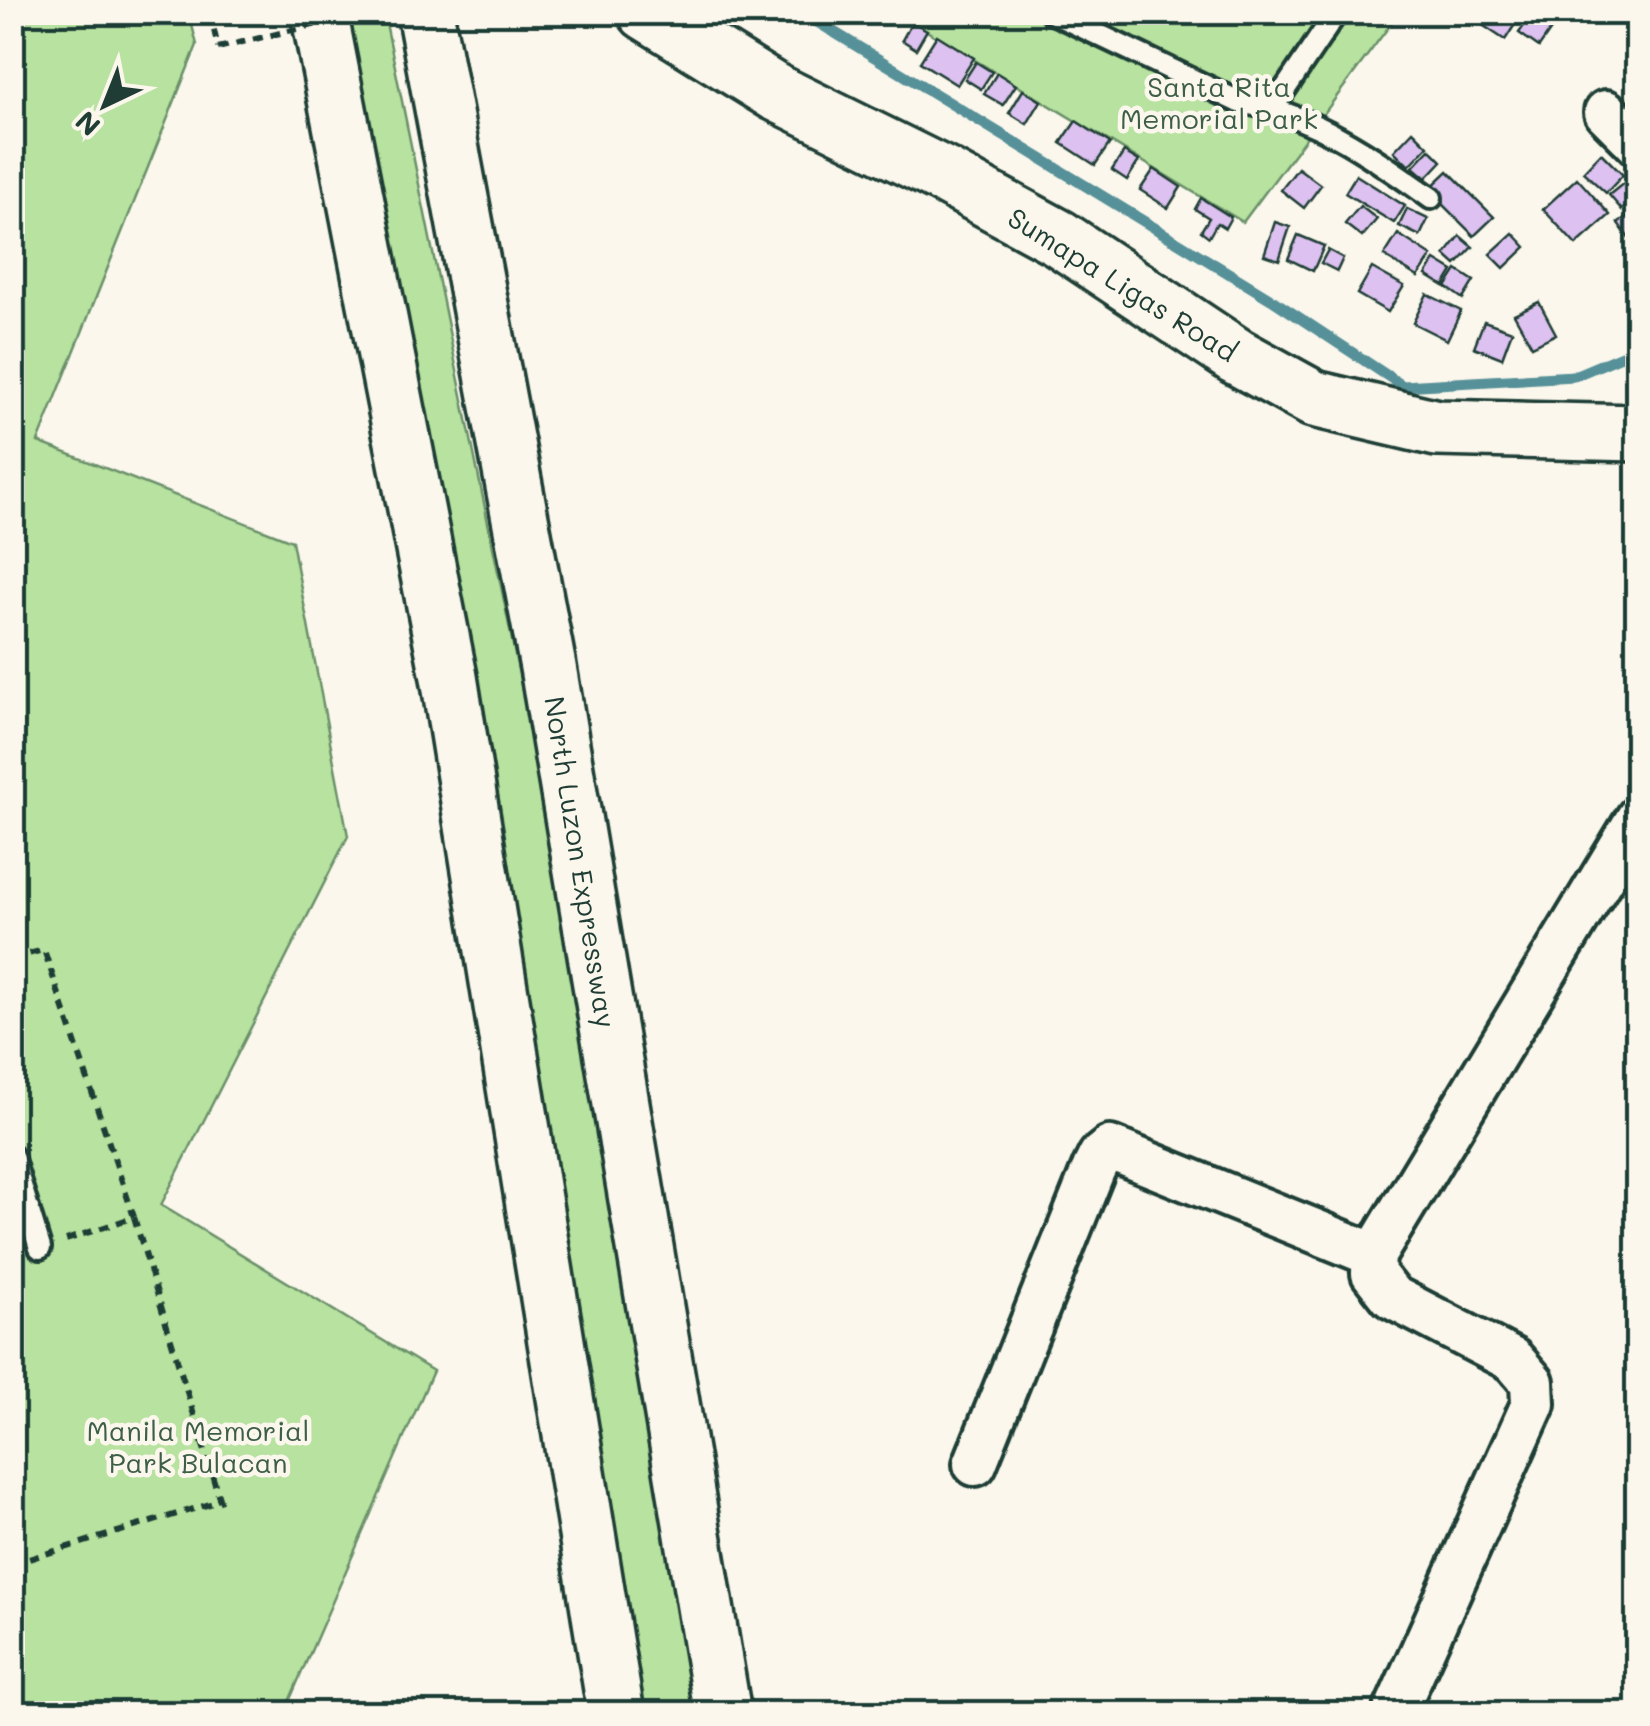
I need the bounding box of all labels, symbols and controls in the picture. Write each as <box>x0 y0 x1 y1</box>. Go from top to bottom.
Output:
north arrow <box>55 55 155 155</box>
park label: Santa Rita Memorial Park <box>1120 68 1318 136</box>
text: N <box>67 104 107 144</box>
street label: Sumapa Ligas Road <box>1002 199 1244 369</box>
street label: North Luzon Expressway <box>537 694 625 1030</box>
park label: Manila Memorial Park Bulacan <box>87 1412 309 1480</box>

